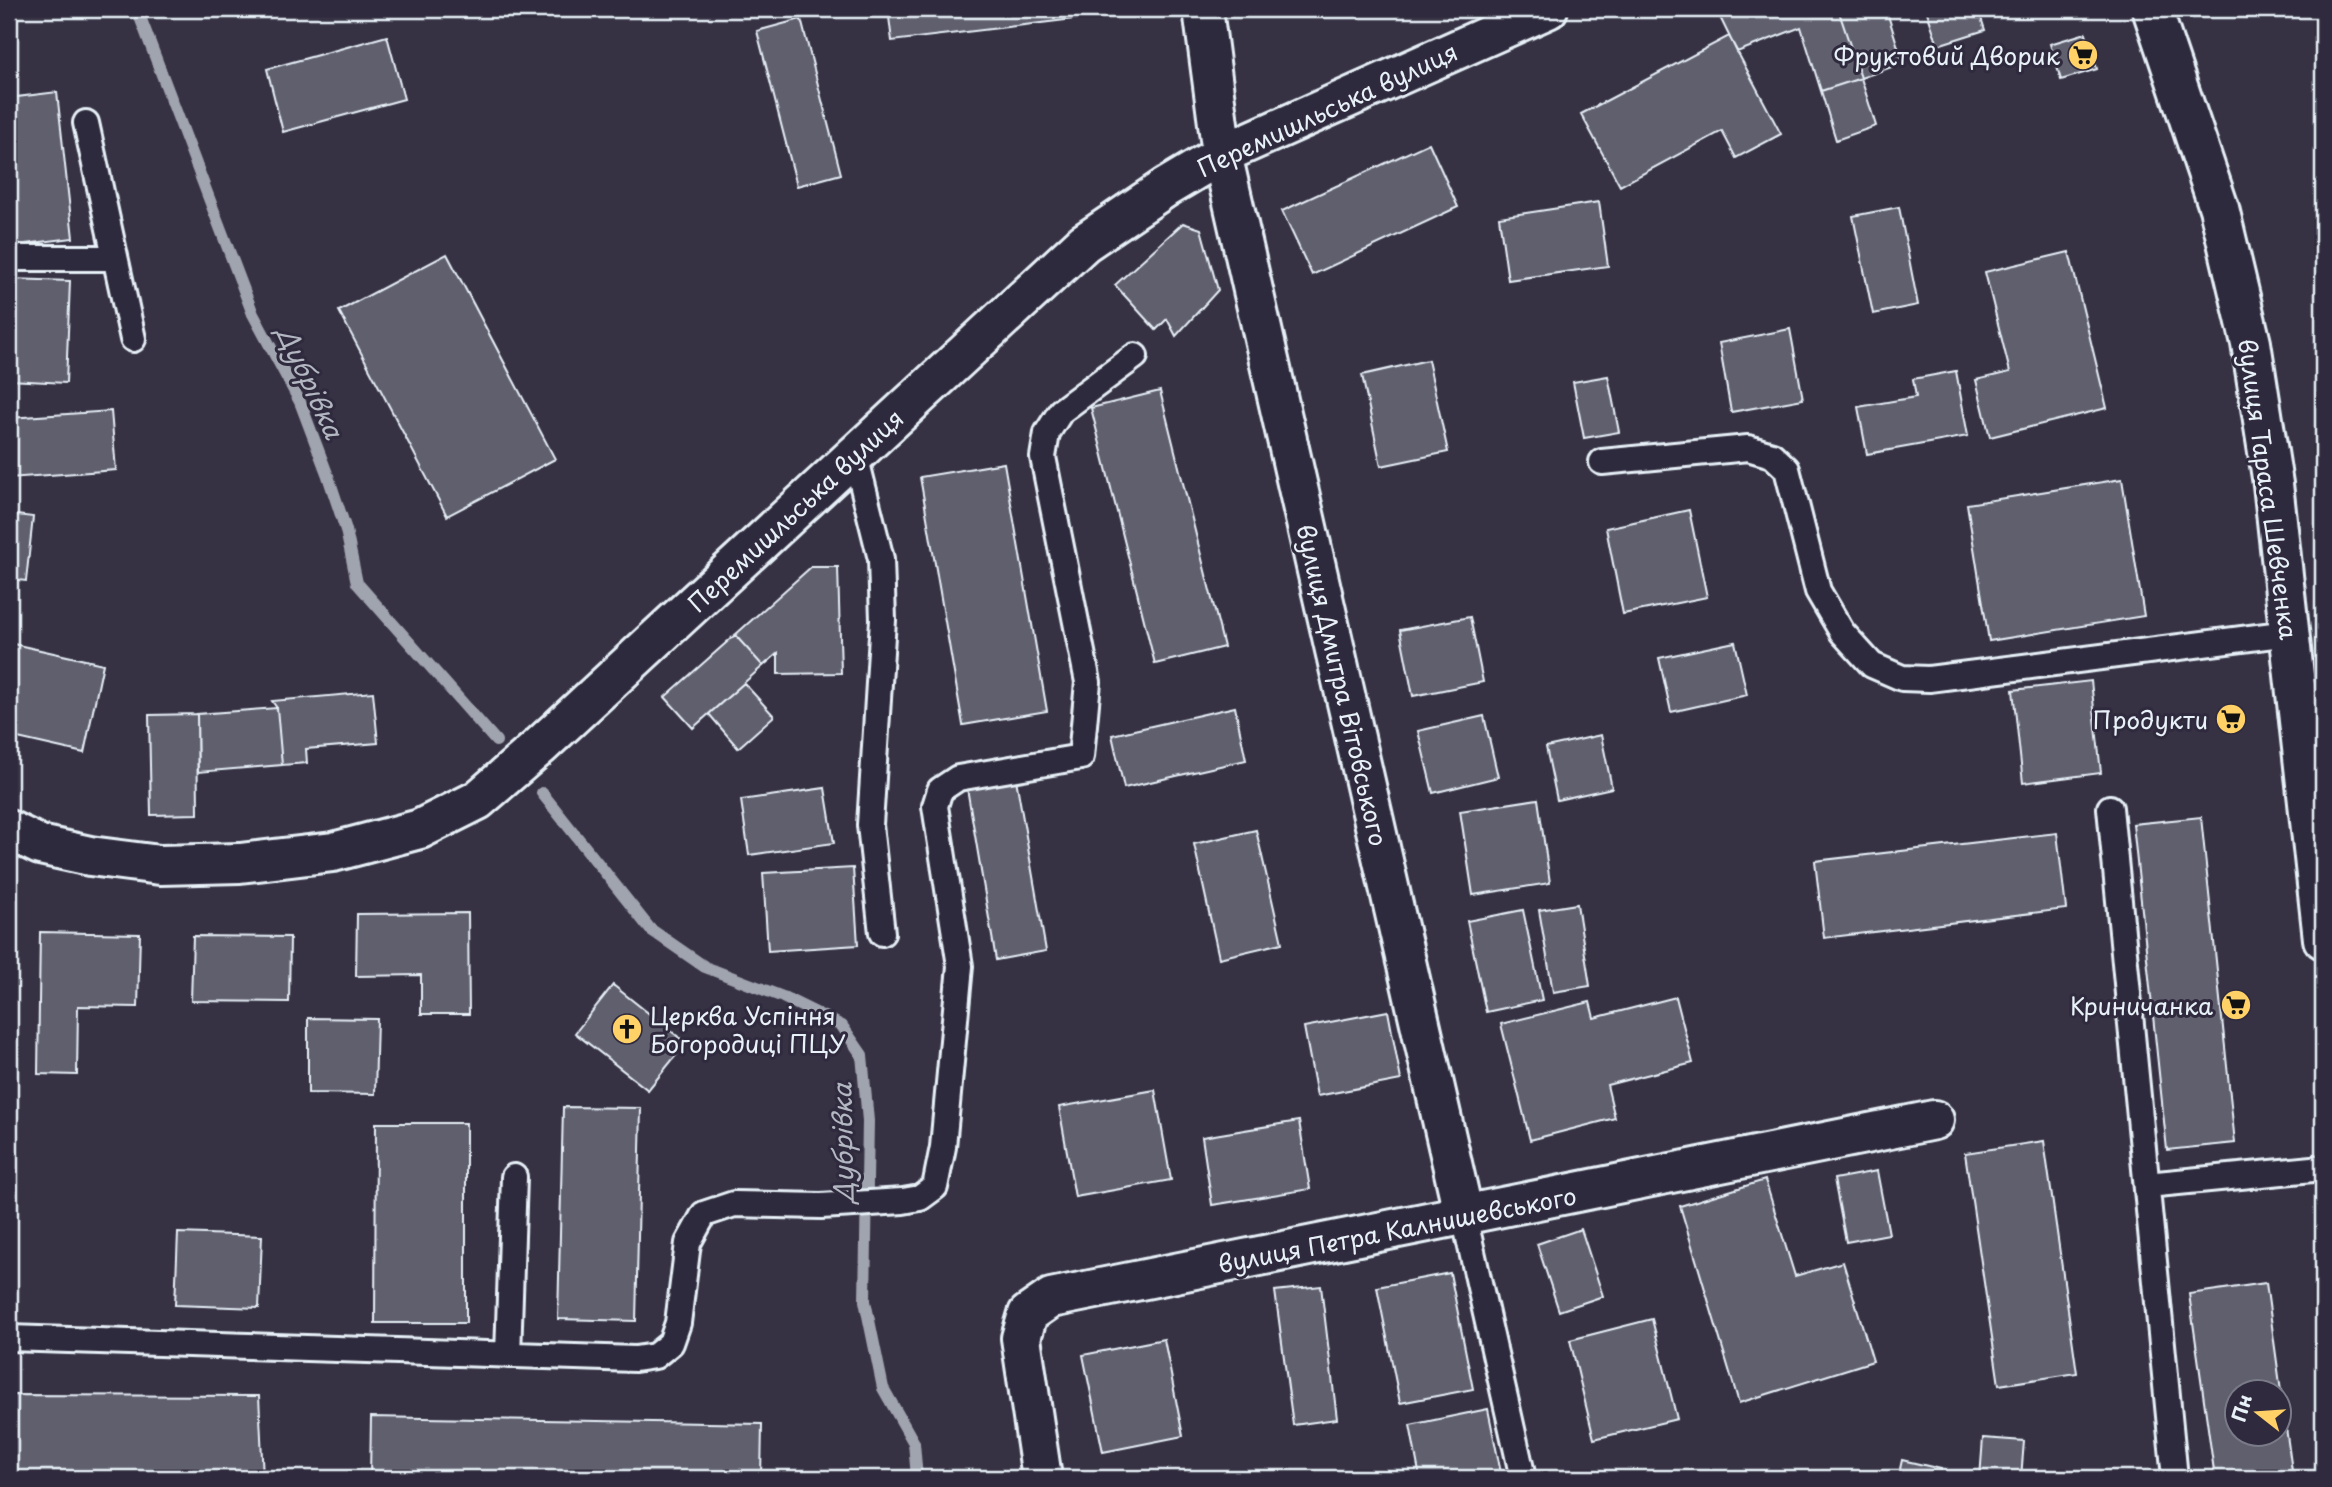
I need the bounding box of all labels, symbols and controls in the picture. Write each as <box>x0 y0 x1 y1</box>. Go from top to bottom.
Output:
street label: Перемишльська вулиця <box>1191 33 1463 185</box>
place label: Фруктовий Дворик <box>1834 37 2061 73</box>
supermarket icon: Фруктовий Дворик <box>2066 38 2100 72</box>
water label: Дубрівка <box>267 317 354 446</box>
street label: вулиця Тараса Шевченка <box>2230 336 2308 642</box>
street label: Перемишльська вулиця <box>679 400 911 620</box>
street label: вулиця Дмитра Вітовського <box>1288 521 1398 849</box>
place label: Продукти <box>2093 701 2208 737</box>
supermarket icon: Продукти <box>2214 702 2248 736</box>
place label: Криничанка <box>2070 987 2213 1023</box>
supermarket icon: Криничанка <box>2219 988 2253 1022</box>
place label: Церква Успіння Богородиці ПЦУ <box>650 997 845 1061</box>
church icon: Церква Успіння Богородиці ПЦУ <box>610 1012 644 1046</box>
water label: Дубрівка <box>821 1082 863 1206</box>
street label: вулиця Петра Калнишевського <box>1215 1177 1579 1281</box>
north arrow <box>2224 1378 2294 1448</box>
text: Пн <box>2223 1390 2258 1425</box>

